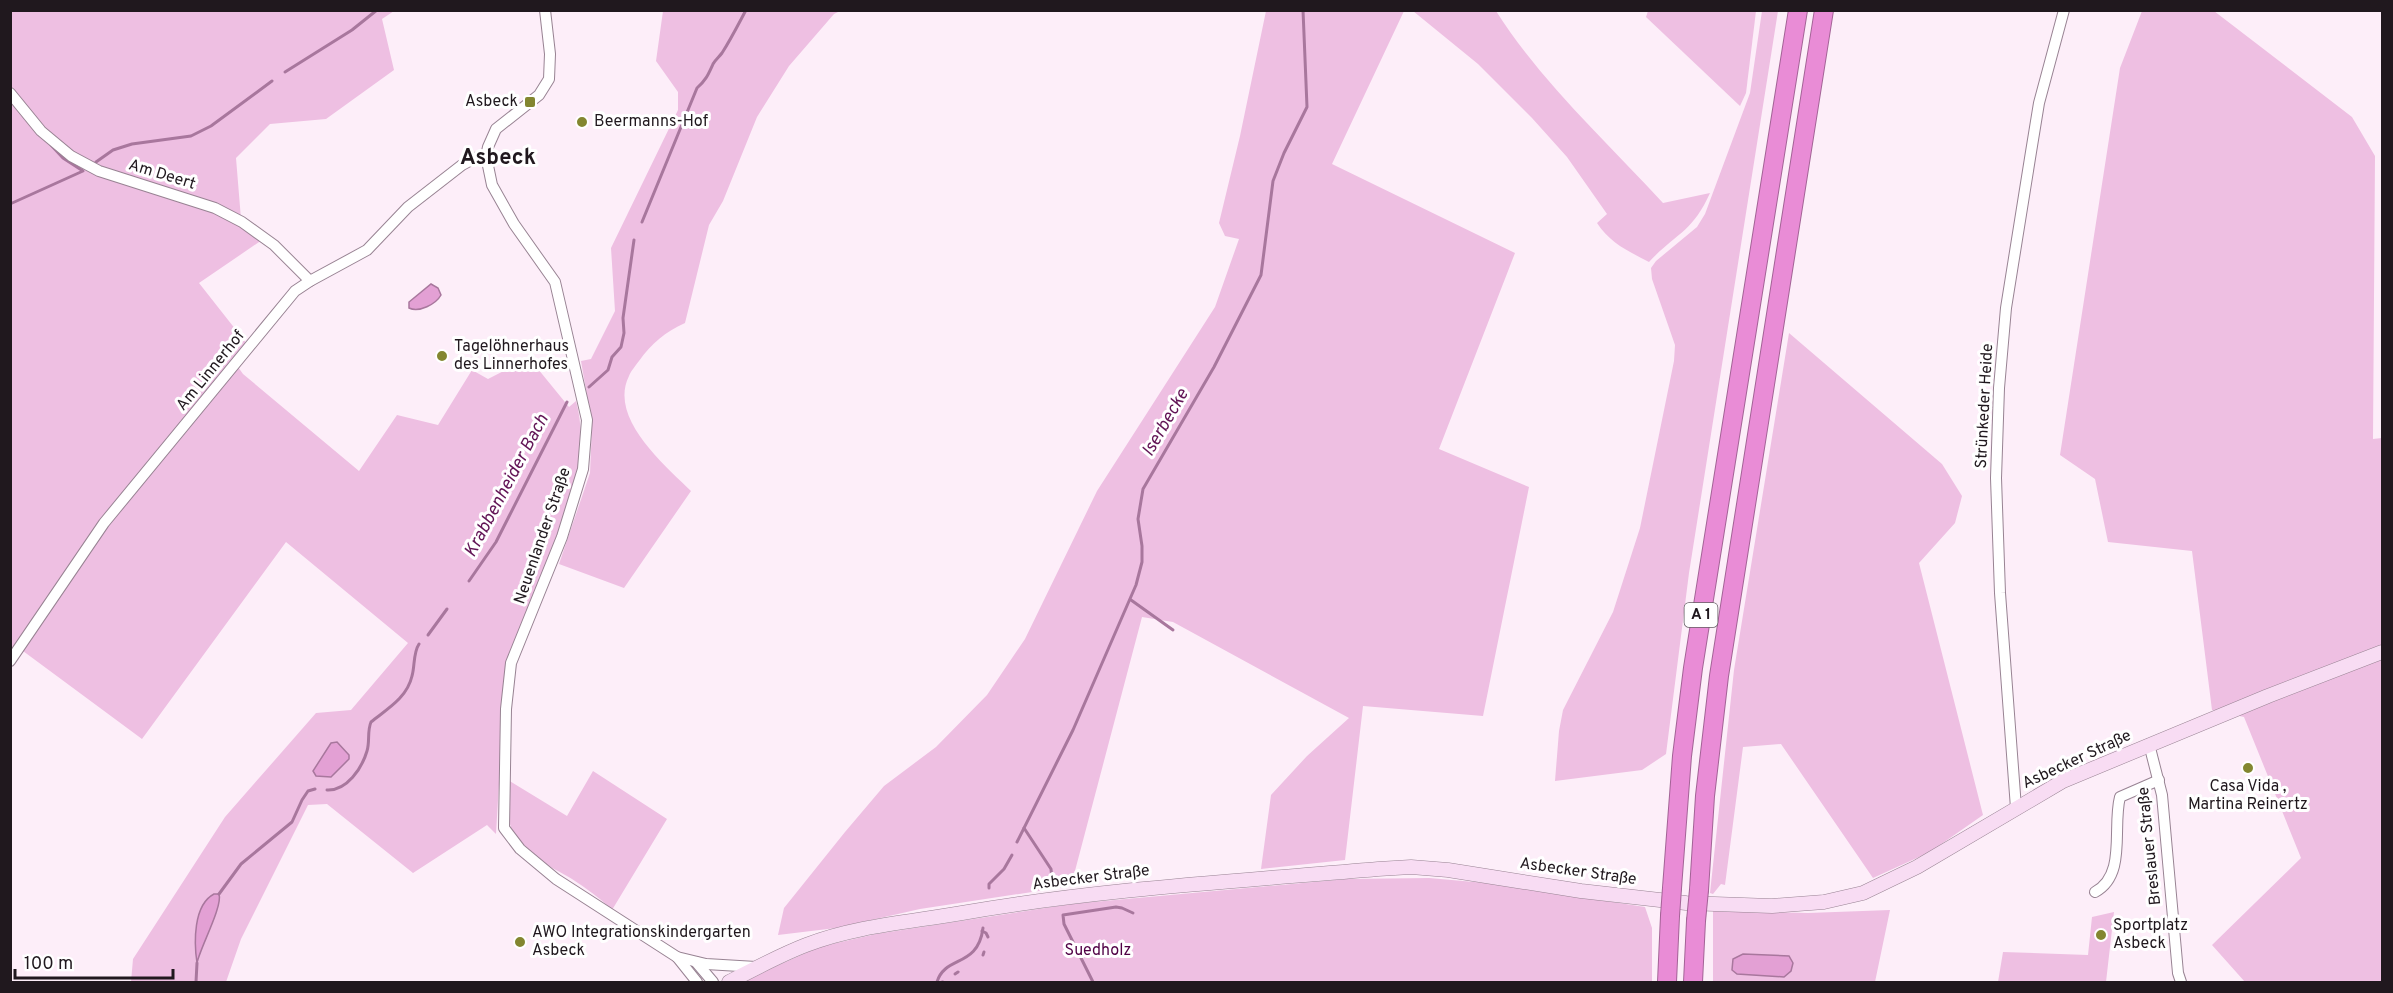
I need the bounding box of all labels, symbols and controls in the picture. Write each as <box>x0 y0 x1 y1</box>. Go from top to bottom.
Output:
place label: Asbeck <box>465 92 518 112</box>
marker: Asbeck <box>523 95 537 109</box>
place label: Beermanns-Hof <box>594 112 709 132</box>
marker: Beermanns-Hof <box>575 115 589 129</box>
district label: Asbeck <box>460 145 536 172</box>
street label: Am Deert <box>126 155 198 195</box>
street label: Am Linnerhof <box>172 326 250 415</box>
place label: Tagelöhnerhaus des Linnerhofes <box>454 337 569 375</box>
street label: Strünkeder Heide <box>1972 343 1998 469</box>
marker: Tagelöhnerhaus des Linnerhofes <box>435 349 449 363</box>
water label: Iserbecke <box>1137 384 1195 461</box>
water label: Krabbenheider Bach <box>460 410 555 562</box>
street label: Neuenlander Straße <box>510 465 576 607</box>
road number: A 1 <box>1684 603 1718 627</box>
street label: Asbecker Straße <box>2019 726 2135 794</box>
marker: Casa Vida , Martina Reinertz <box>2241 761 2255 775</box>
place label: Casa Vida , Martina Reinertz <box>2188 777 2308 815</box>
street label: Breslauer Straße <box>2134 786 2166 906</box>
street label: Asbecker Straße <box>1518 854 1638 890</box>
street label: Asbecker Straße <box>1031 861 1151 895</box>
place label: Sportplatz Asbeck <box>2113 916 2188 954</box>
place label: AWO Integrationskindergarten Asbeck <box>532 923 751 961</box>
marker: Sportplatz Asbeck <box>2094 928 2108 942</box>
marker: AWO Integrationskindergarten Asbeck <box>513 935 527 949</box>
park label: Suedholz <box>1065 941 1131 961</box>
scale bar <box>15 942 172 980</box>
text: 100 m <box>24 953 73 976</box>

